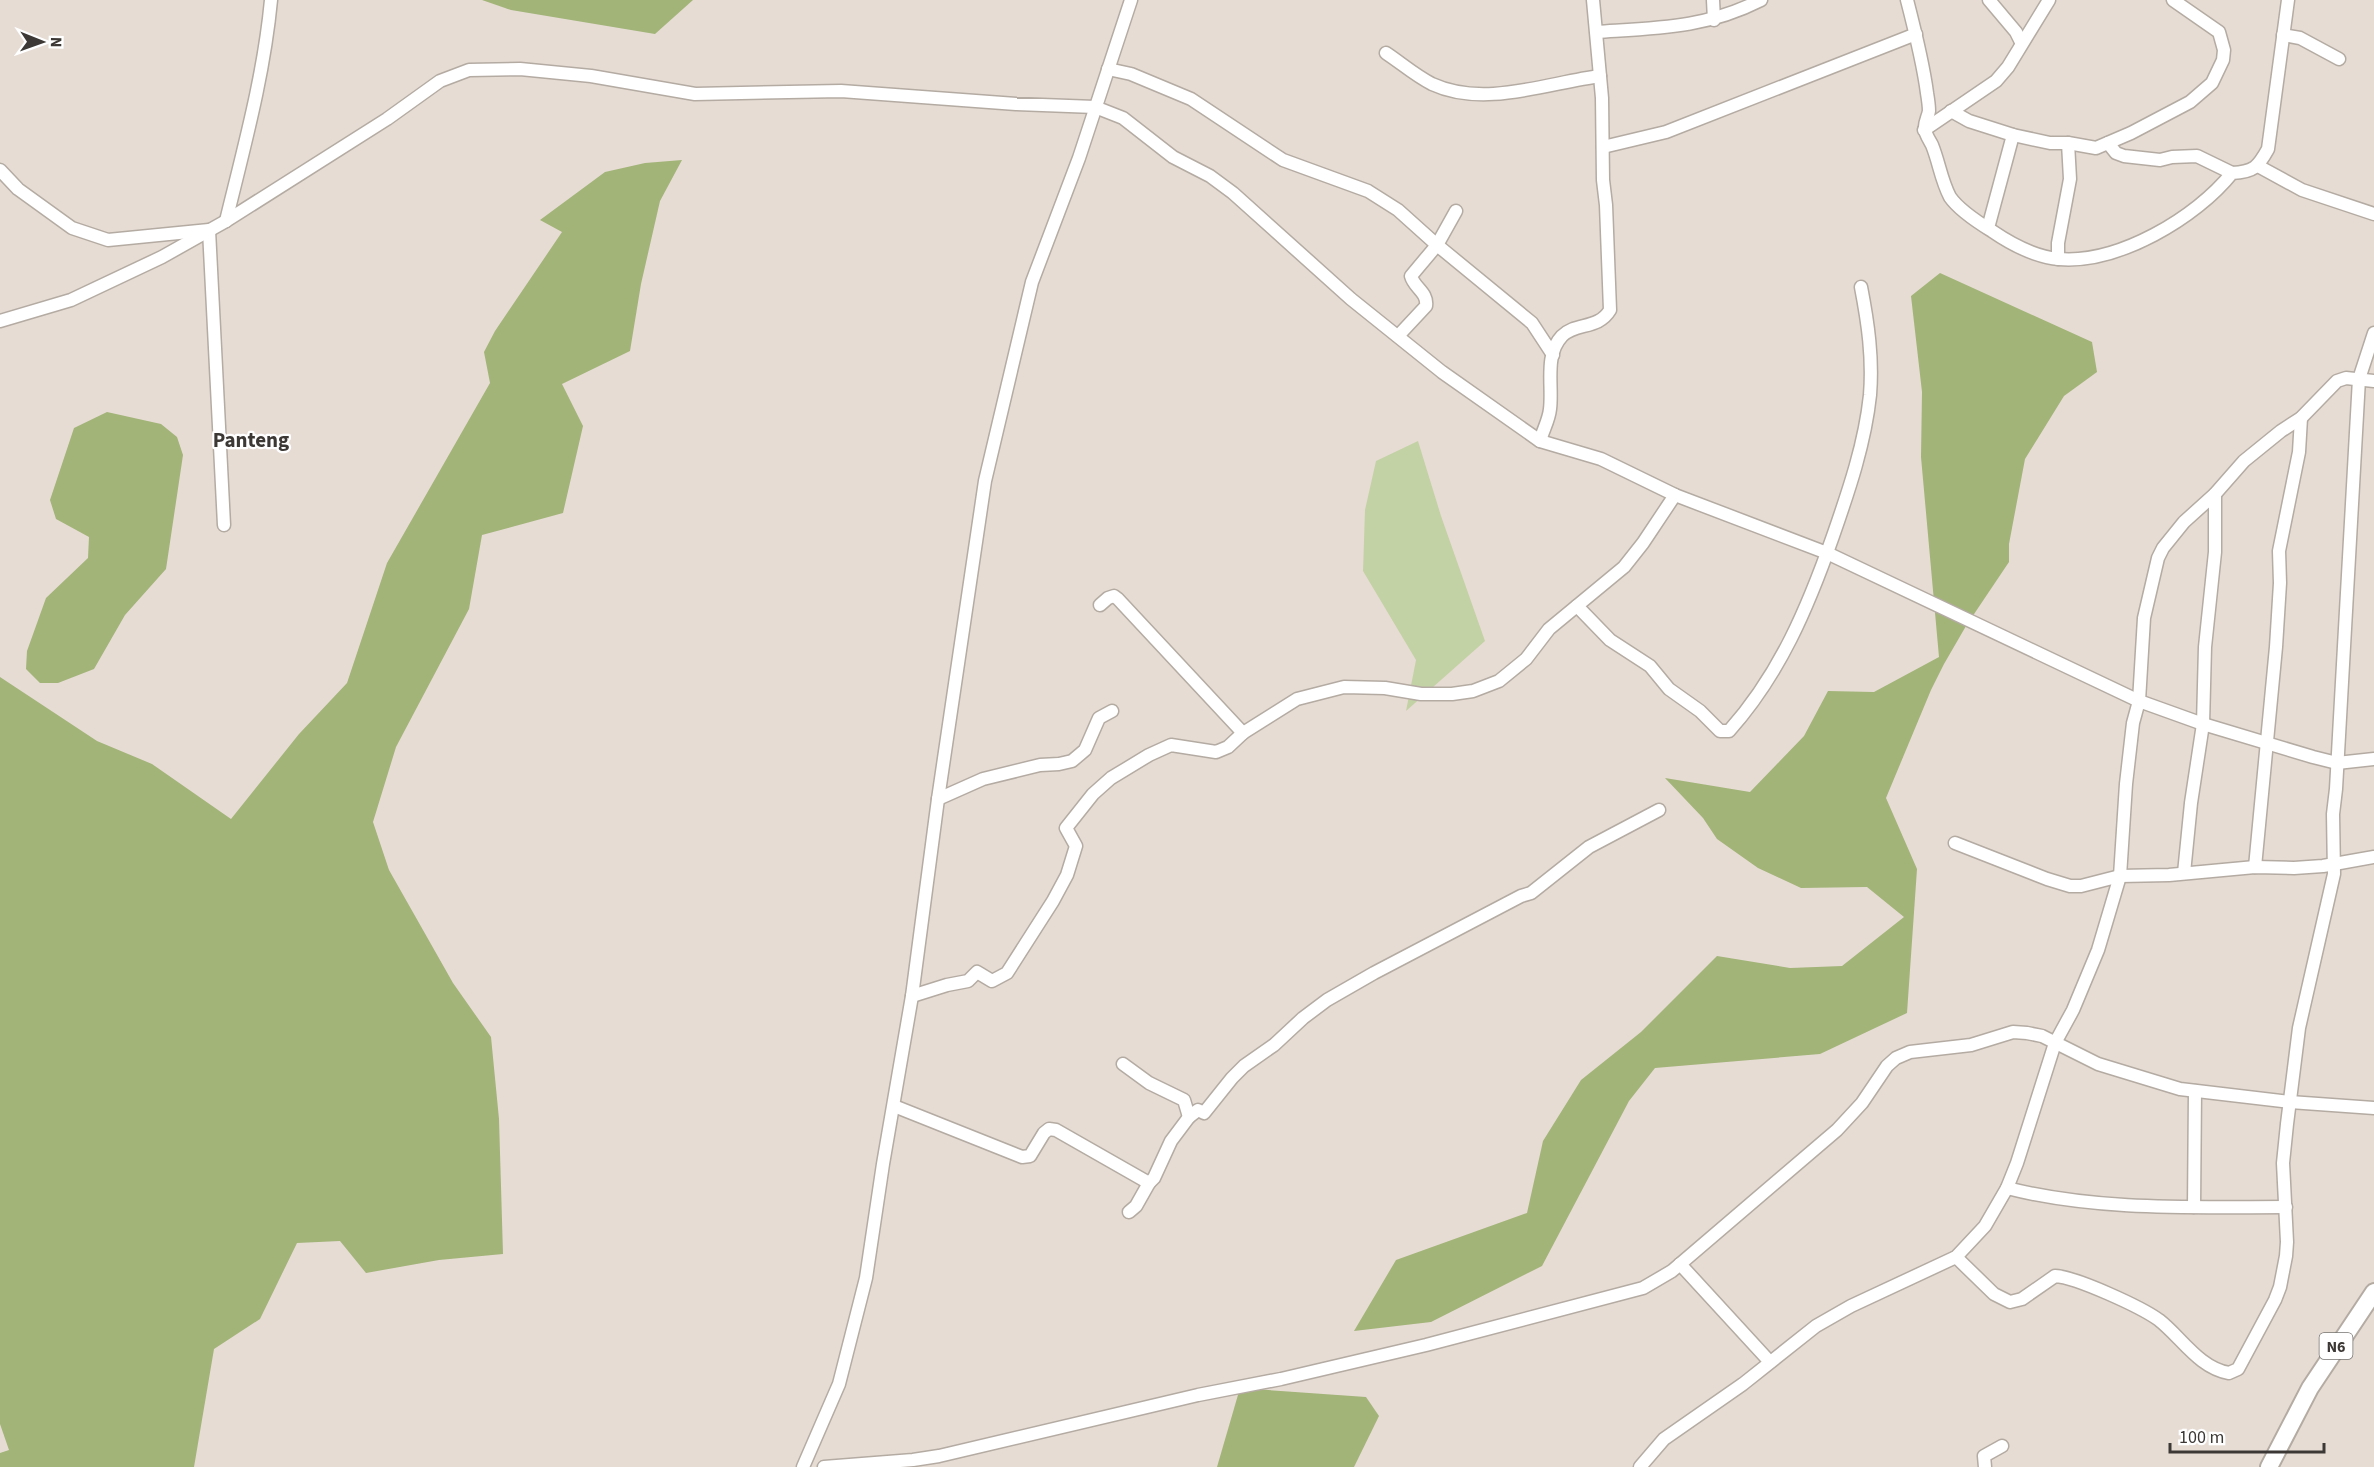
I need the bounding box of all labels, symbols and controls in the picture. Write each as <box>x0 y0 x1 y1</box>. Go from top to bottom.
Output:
north arrow <box>12 12 72 72</box>
text: N <box>45 37 67 48</box>
district label: Panteng <box>213 425 289 455</box>
road number: N6 <box>2320 1333 2352 1359</box>
scale bar <box>2170 1416 2324 1454</box>
text: 100 m <box>2179 1425 2224 1450</box>

